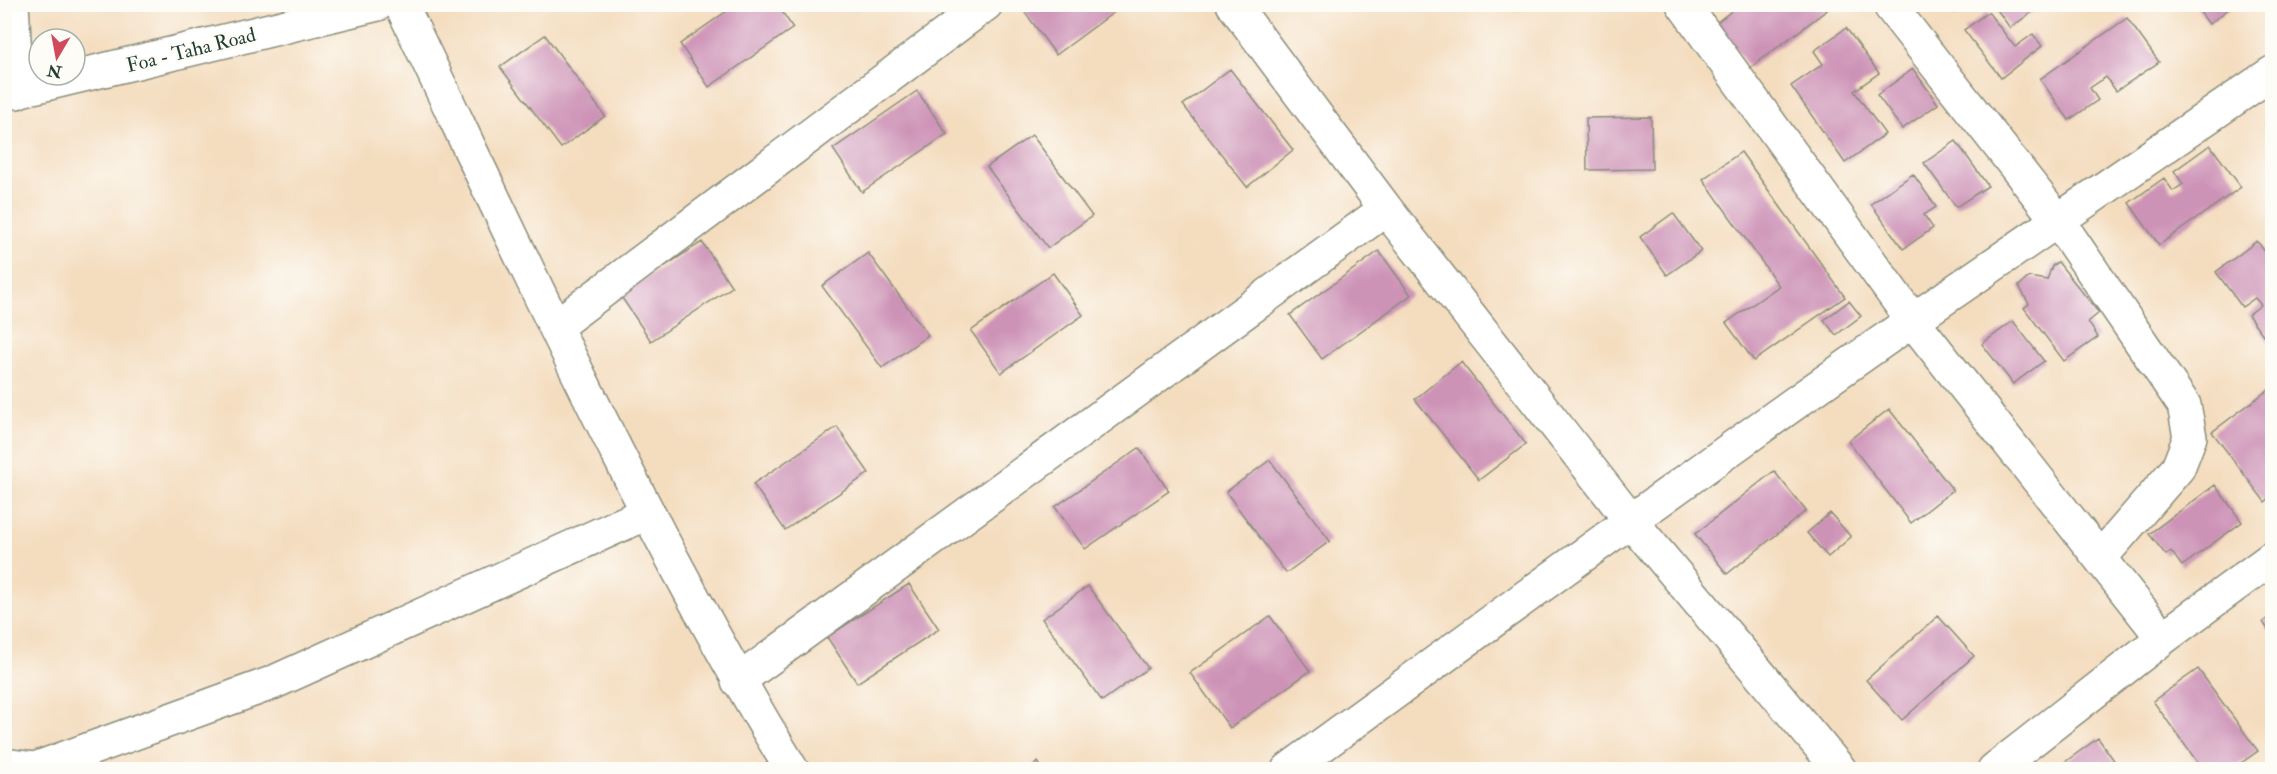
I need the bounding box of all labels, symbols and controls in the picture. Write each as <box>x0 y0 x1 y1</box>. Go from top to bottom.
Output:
street label: Foa - Taha Road <box>124 22 258 78</box>
north arrow <box>27 27 87 87</box>
text: N <box>45 60 64 82</box>

